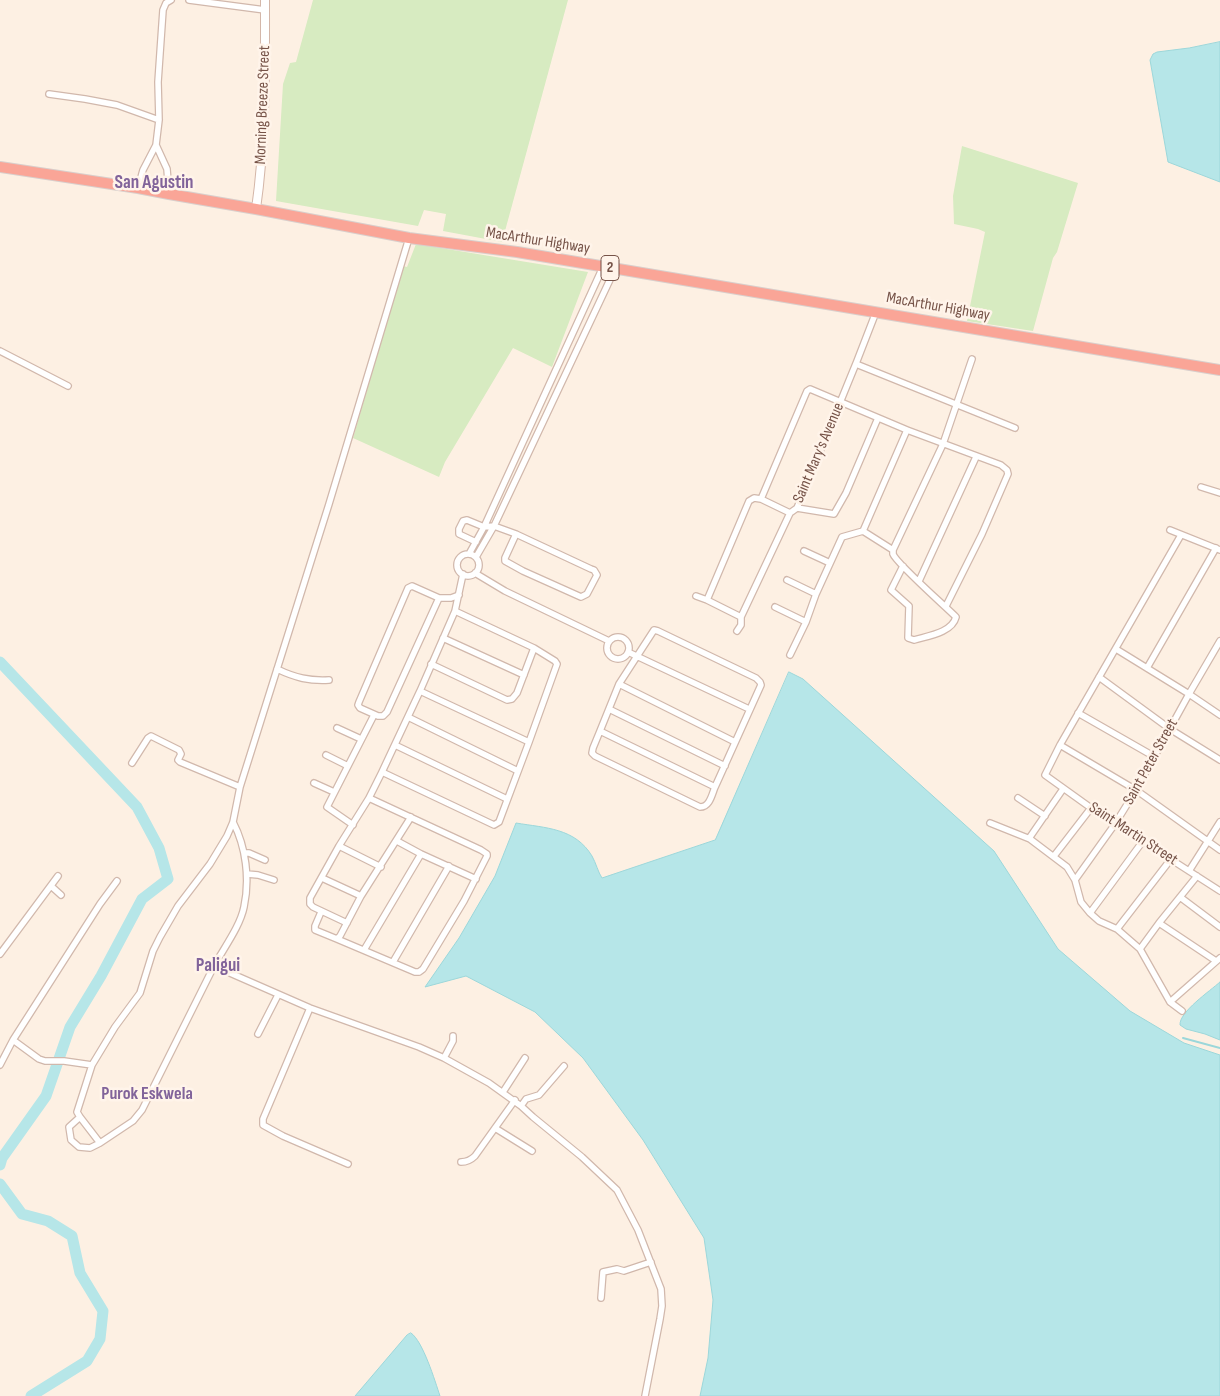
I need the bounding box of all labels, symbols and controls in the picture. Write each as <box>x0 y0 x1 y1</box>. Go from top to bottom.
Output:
street label: Morning Breeze Street <box>251 45 275 165</box>
district label: San Agustin <box>114 172 194 194</box>
street label: MacArthur Highway <box>485 223 591 259</box>
road number: 2 <box>601 256 619 280</box>
street label: MacArthur Highway <box>885 288 991 326</box>
street label: Saint Mary's Avenue <box>789 400 849 506</box>
street label: Saint Peter Street <box>1119 716 1183 808</box>
street label: Saint Martin Street <box>1085 798 1181 870</box>
district label: Paligui <box>196 955 240 977</box>
district label: Purok Eskwela <box>101 1083 193 1105</box>

